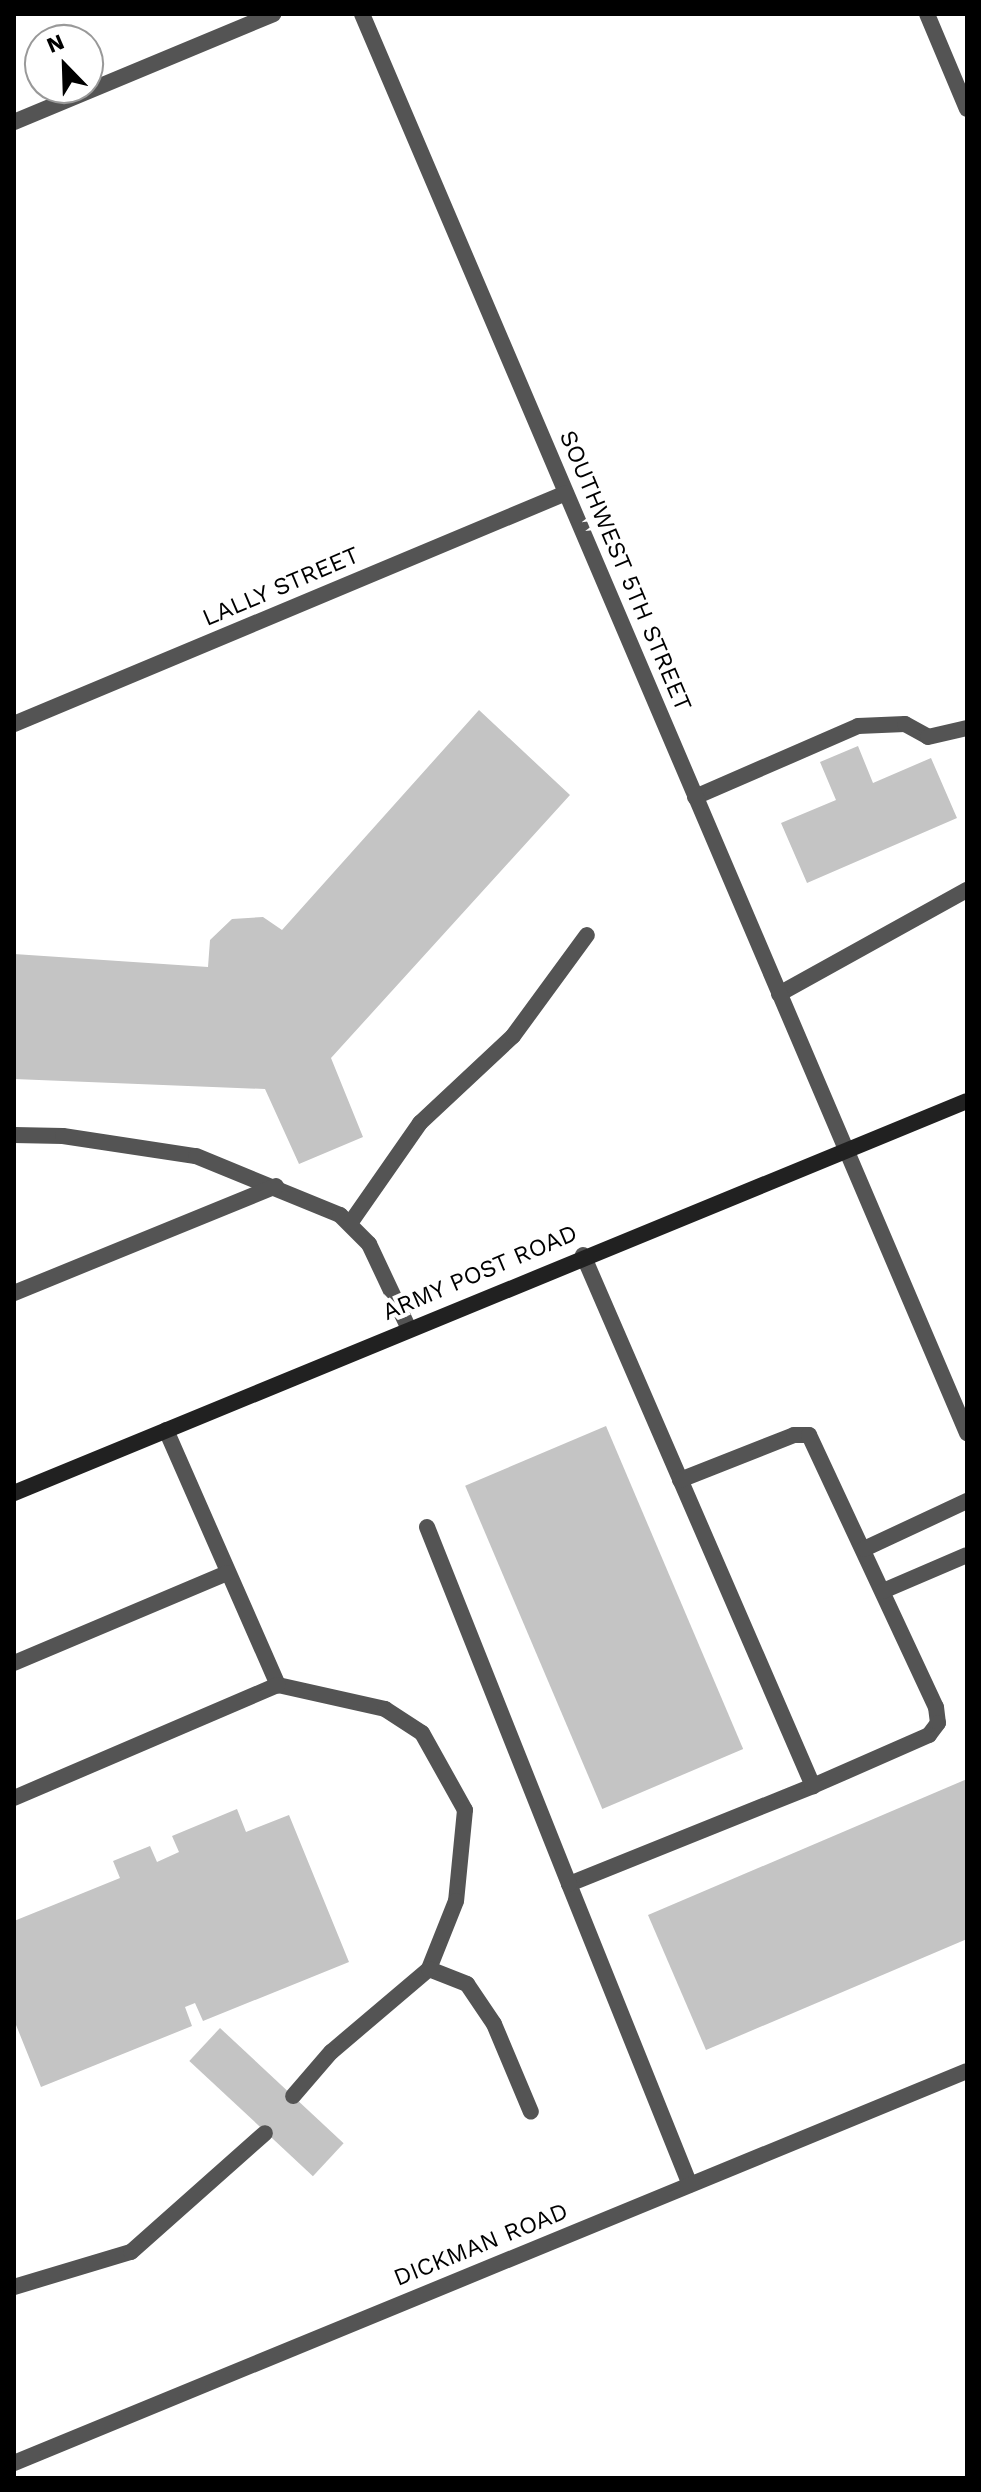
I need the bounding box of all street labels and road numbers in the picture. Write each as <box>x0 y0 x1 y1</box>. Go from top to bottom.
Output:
street label: SOUTHWEST 5TH STREET <box>553 426 697 716</box>
street label: LALLY STREET <box>198 541 364 633</box>
street label: ARMY POST ROAD <box>377 1219 583 1327</box>
street label: DICKMAN ROAD <box>390 2197 572 2293</box>

